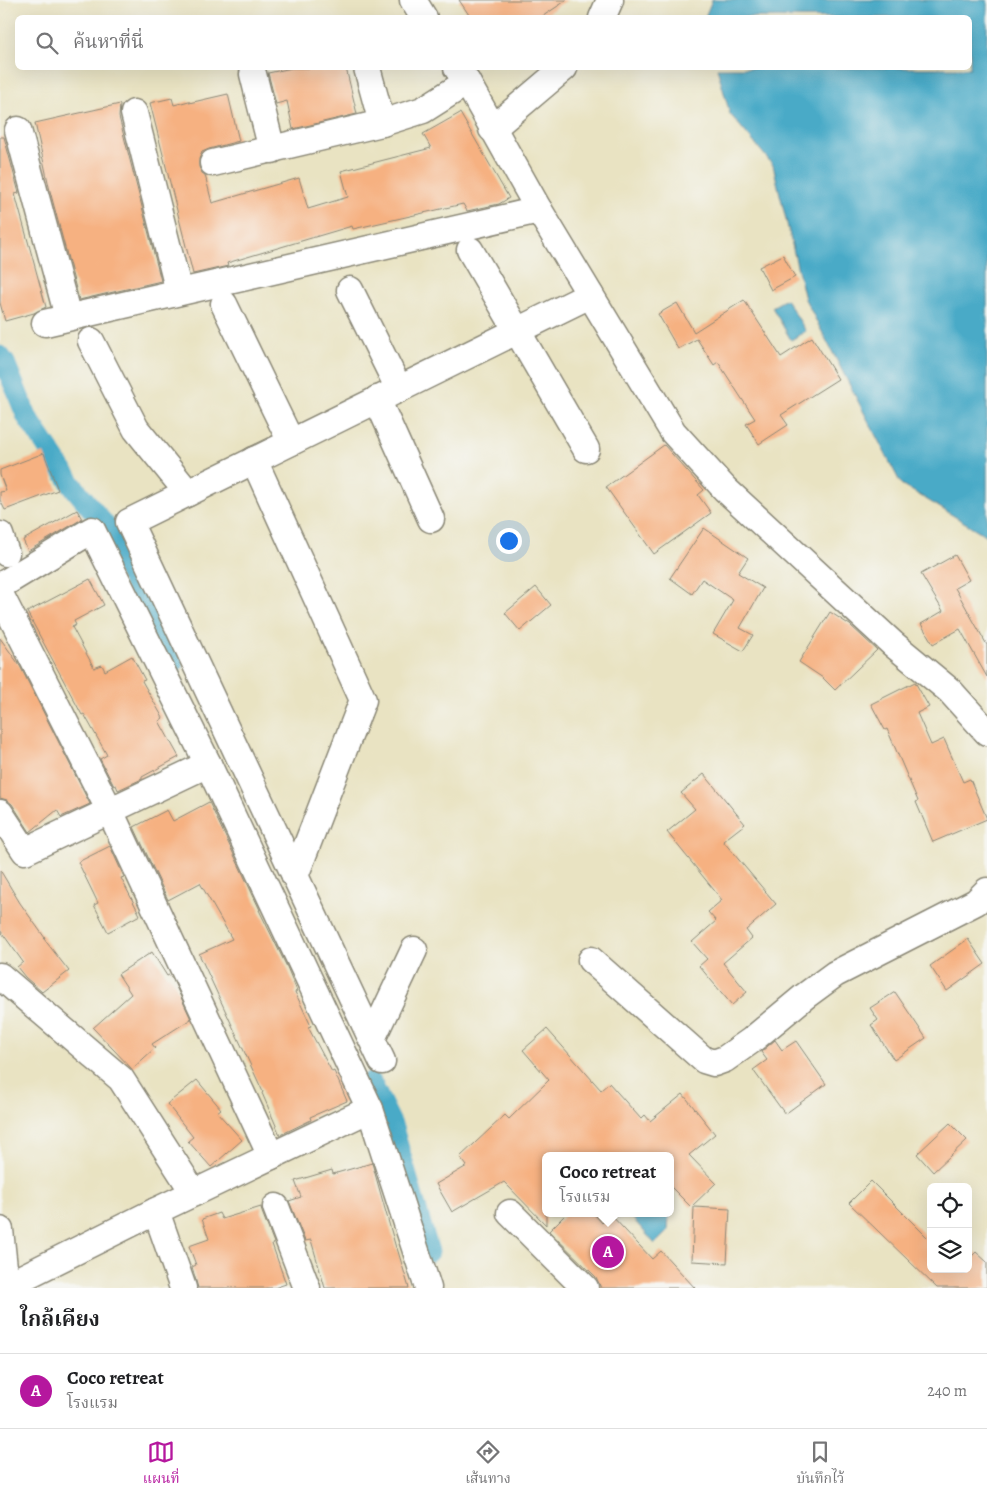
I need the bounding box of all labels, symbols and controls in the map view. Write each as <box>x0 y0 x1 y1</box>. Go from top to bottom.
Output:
search box <box>15 15 972 70</box>
icon: search <box>33 29 61 57</box>
text: ค้นหาที่นี่ <box>73 29 144 55</box>
your location <box>496 528 522 554</box>
popup <box>542 1152 674 1217</box>
text: Coco retreat <box>560 1159 656 1185</box>
map controls <box>927 1183 972 1273</box>
button: locate <box>927 1183 972 1228</box>
text: โรงแรม <box>560 1186 610 1208</box>
button: layers <box>927 1228 972 1273</box>
pin: A <box>592 1233 624 1271</box>
text: ใกล้เคียง <box>20 1305 100 1333</box>
text: Coco retreat <box>67 1365 164 1391</box>
text: A <box>31 1380 41 1402</box>
text: 240 m <box>927 1380 967 1402</box>
text: โรงแรม <box>67 1392 118 1414</box>
tab: แผนที่ <box>143 1438 180 1490</box>
tab: เส้นทาง <box>465 1438 511 1490</box>
tab: บันทึกไว้ <box>796 1438 844 1490</box>

